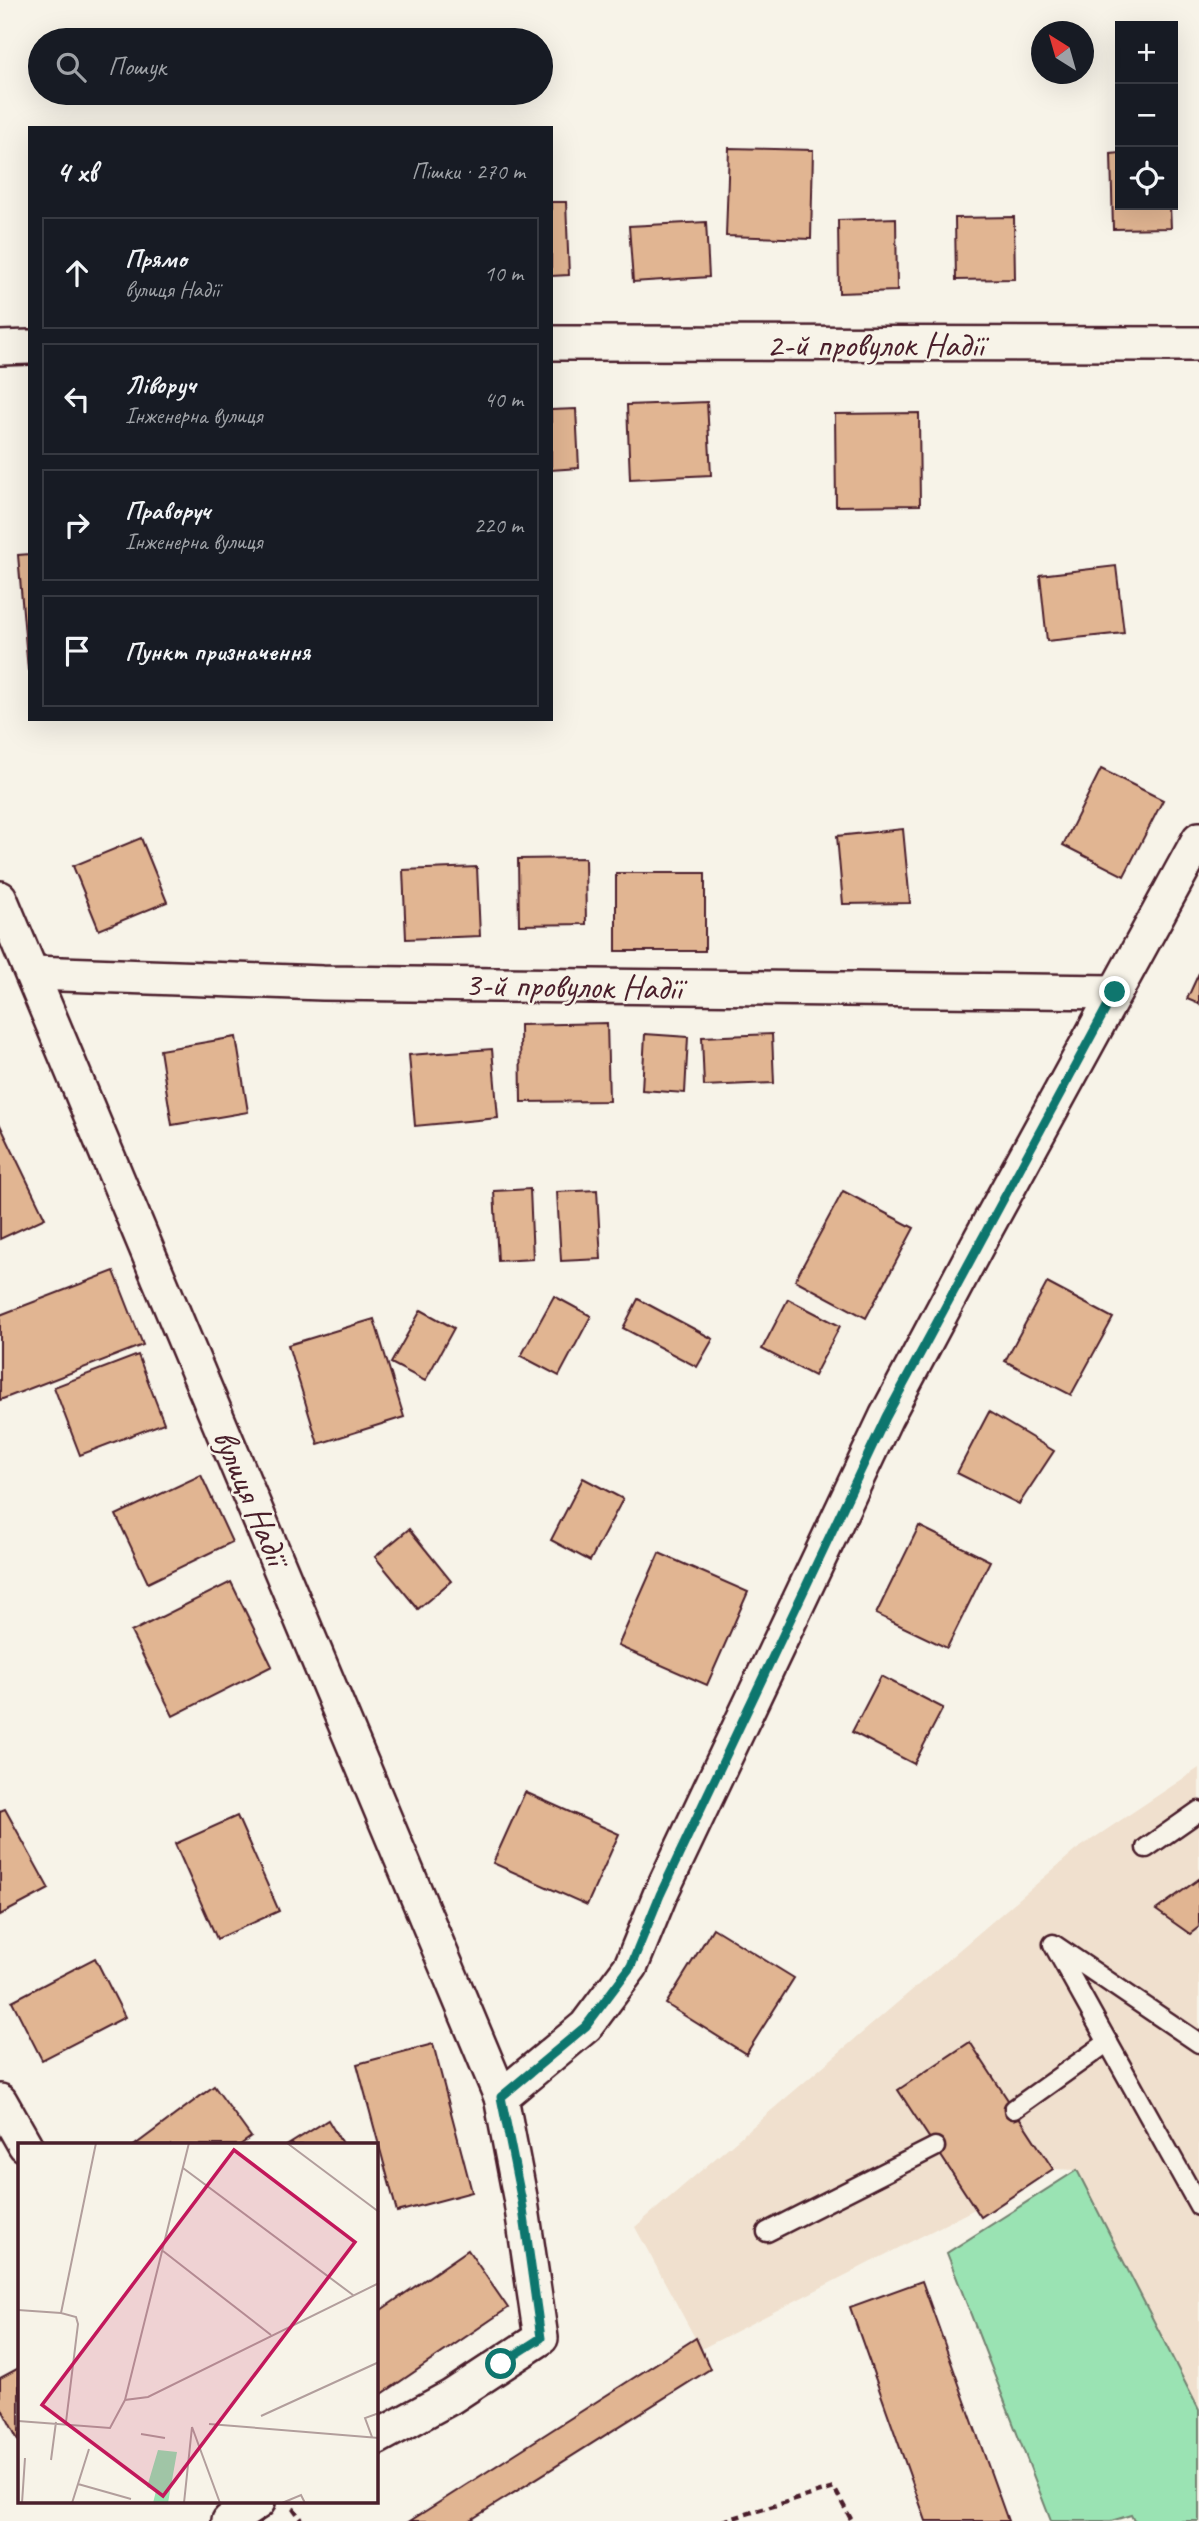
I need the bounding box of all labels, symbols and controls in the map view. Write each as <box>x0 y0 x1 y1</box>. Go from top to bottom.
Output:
north arrow <box>1031 21 1094 84</box>
map controls <box>1115 21 1178 210</box>
button: + <box>1115 21 1178 84</box>
search box <box>28 28 553 105</box>
icon: search <box>52 48 90 86</box>
text: Пошук <box>108 50 166 83</box>
button: − <box>1115 84 1178 147</box>
button: locate <box>1115 147 1178 210</box>
text: 4 хв <box>56 153 97 191</box>
text: Пішки · 270 m <box>411 157 525 186</box>
text: Прямо <box>125 242 187 275</box>
icon: ahead <box>58 254 96 292</box>
text: 10 m <box>484 259 523 288</box>
text: вулиця Надії <box>125 275 219 304</box>
street label: 2-й провулок Надії <box>766 322 990 367</box>
text: Ліворуч <box>125 368 196 401</box>
icon: left <box>58 380 96 418</box>
text: 40 m <box>484 385 523 414</box>
text: Інженерна вулиця <box>125 401 262 430</box>
text: Праворуч <box>125 494 210 527</box>
icon: right <box>58 506 96 544</box>
text: 220 m <box>474 511 523 540</box>
text: Інженерна вулиця <box>125 527 262 556</box>
icon: arrive <box>58 632 96 670</box>
text: Пункт призначення <box>125 635 310 668</box>
street label: 3-й провулок Надії <box>464 962 688 1011</box>
route end <box>1099 976 1130 1007</box>
street label: вулиця Надії <box>202 1422 302 1578</box>
inset map <box>18 2143 378 2504</box>
route start <box>485 2348 516 2379</box>

